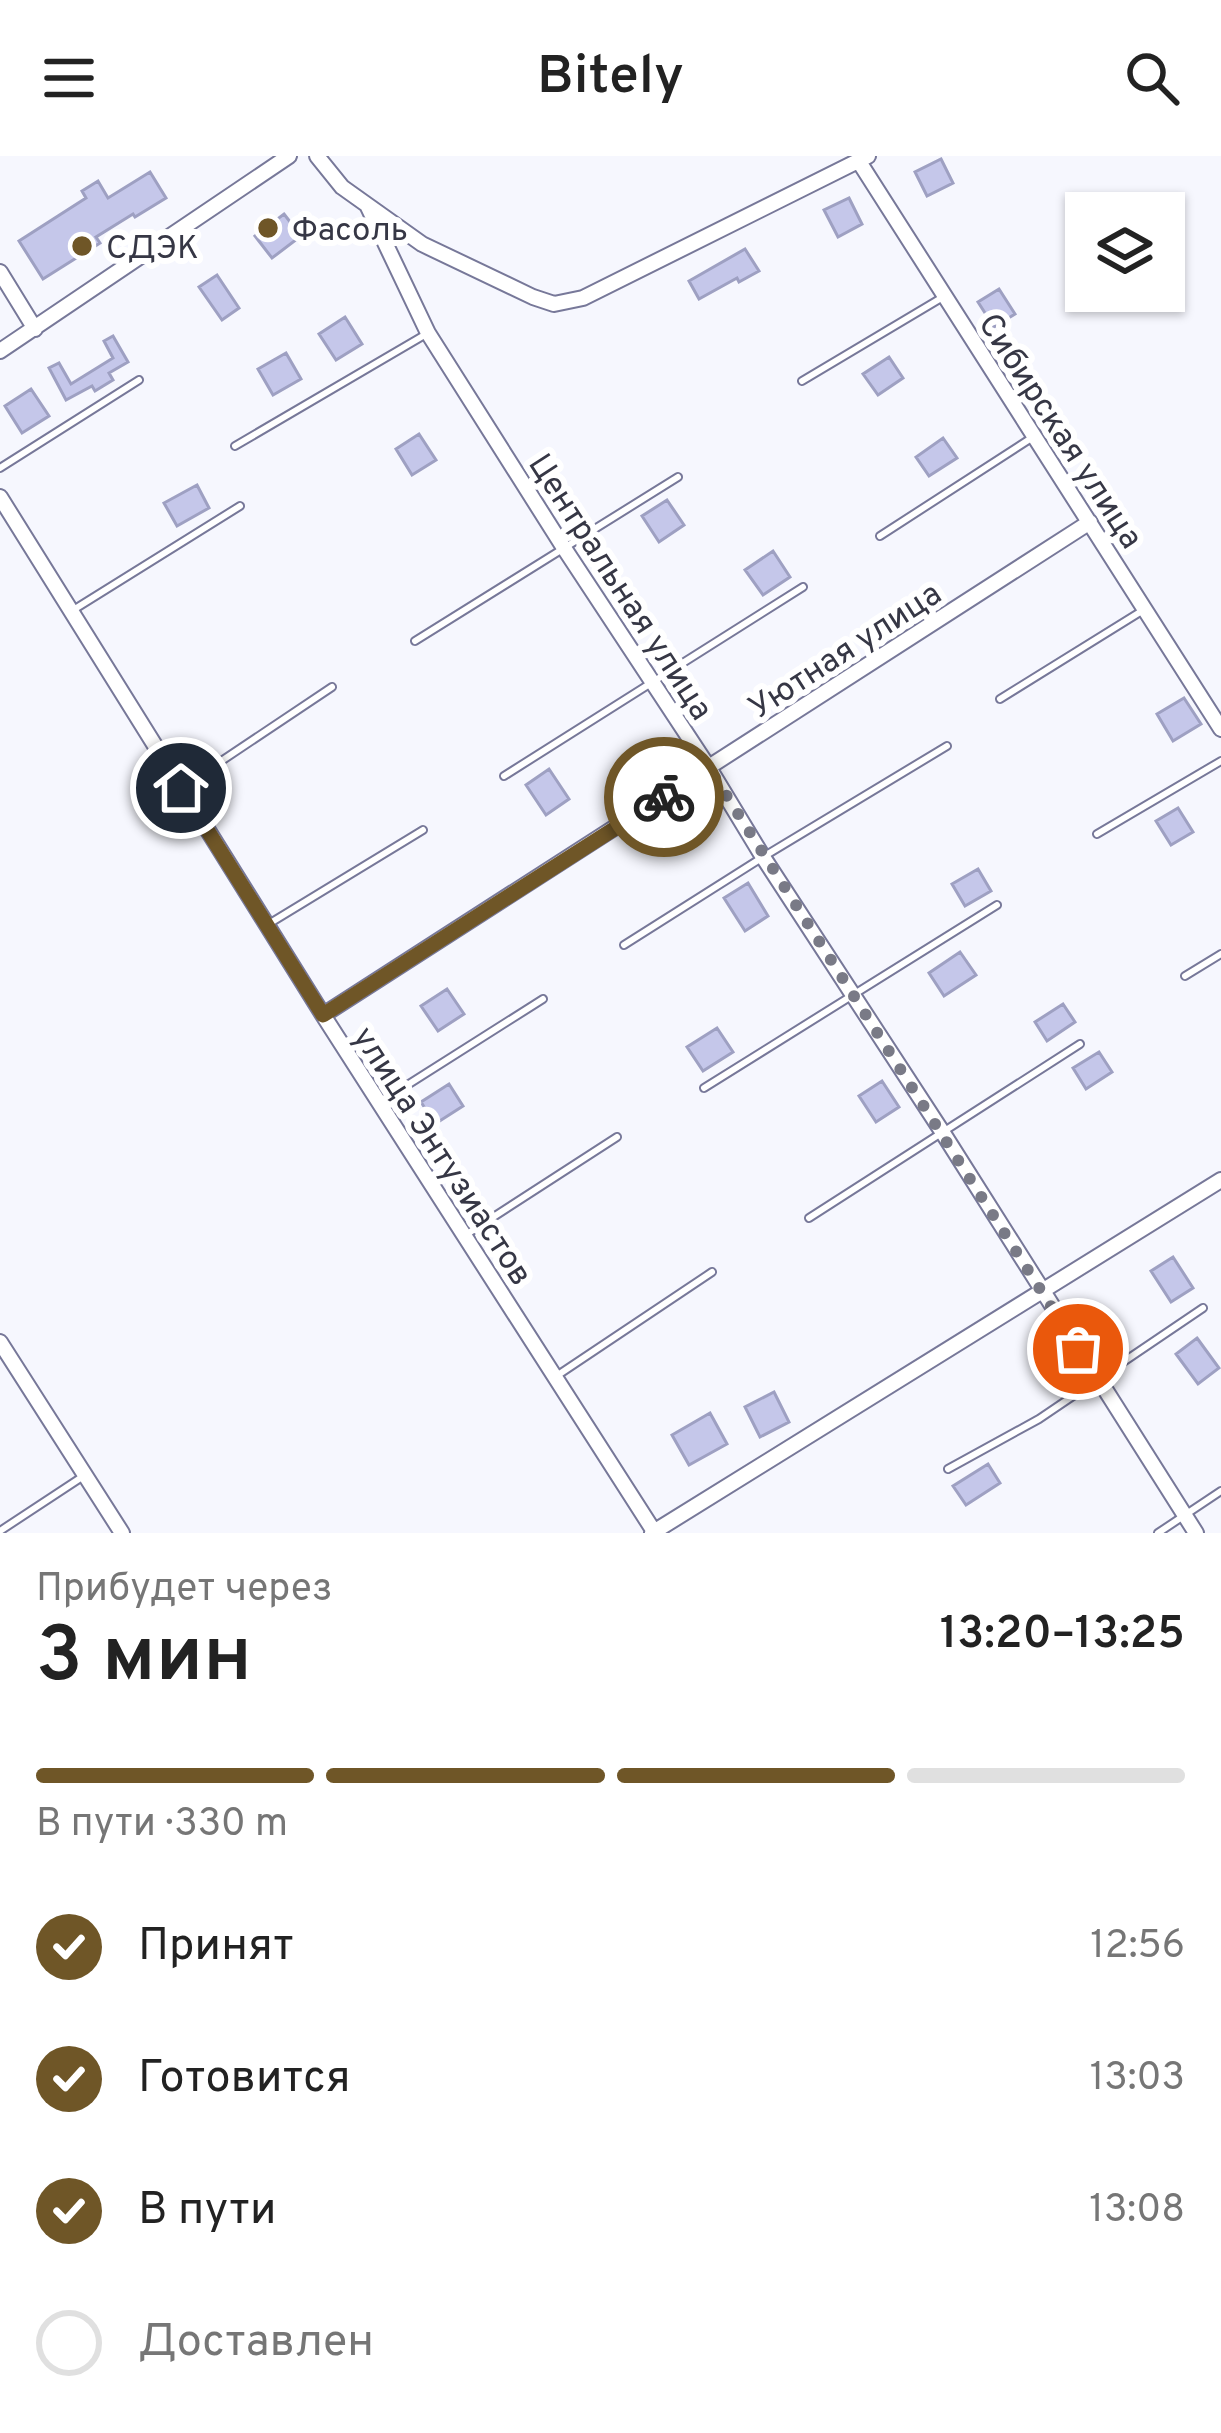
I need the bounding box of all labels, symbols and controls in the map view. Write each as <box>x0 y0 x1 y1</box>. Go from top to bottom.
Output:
text: Bitely <box>537 44 684 113</box>
icon: menu <box>36 45 102 111</box>
icon: search <box>1119 45 1185 111</box>
map controls <box>1065 192 1185 312</box>
button: layers <box>1065 192 1185 312</box>
place label: Фасоль <box>292 211 408 253</box>
marker: Фасоль <box>255 215 281 241</box>
place label: СДЭК <box>106 229 199 271</box>
marker: СДЭК <box>69 233 95 259</box>
street label: Сибирская улица <box>967 306 1150 558</box>
street label: Центральная улица <box>517 447 721 729</box>
street label: Уютная улица <box>742 574 951 730</box>
pin <box>130 737 232 839</box>
courier <box>604 737 724 857</box>
icon: home <box>148 755 214 821</box>
icon: bike <box>631 764 697 830</box>
street label: улица Энтузиастов <box>341 1020 540 1295</box>
pin <box>1027 1298 1129 1400</box>
icon: bag <box>1045 1316 1111 1382</box>
text: Прибудет через <box>36 1566 333 1615</box>
text: 13:20–13:25 <box>940 1607 1185 1664</box>
text: 3 мин <box>36 1610 252 1709</box>
text: В пути · 330 m <box>36 1801 288 1850</box>
icon: check <box>36 1914 102 1980</box>
text: Принят <box>138 1919 294 1976</box>
text: 12:56 <box>1090 1923 1185 1972</box>
icon: check <box>36 2046 102 2112</box>
text: Готовится <box>138 2051 351 2108</box>
text: 13:03 <box>1090 2055 1185 2104</box>
icon: check <box>36 2178 102 2244</box>
text: В пути <box>138 2183 276 2240</box>
text: 13:08 <box>1089 2187 1185 2236</box>
text: Доставлен <box>138 2315 374 2372</box>

